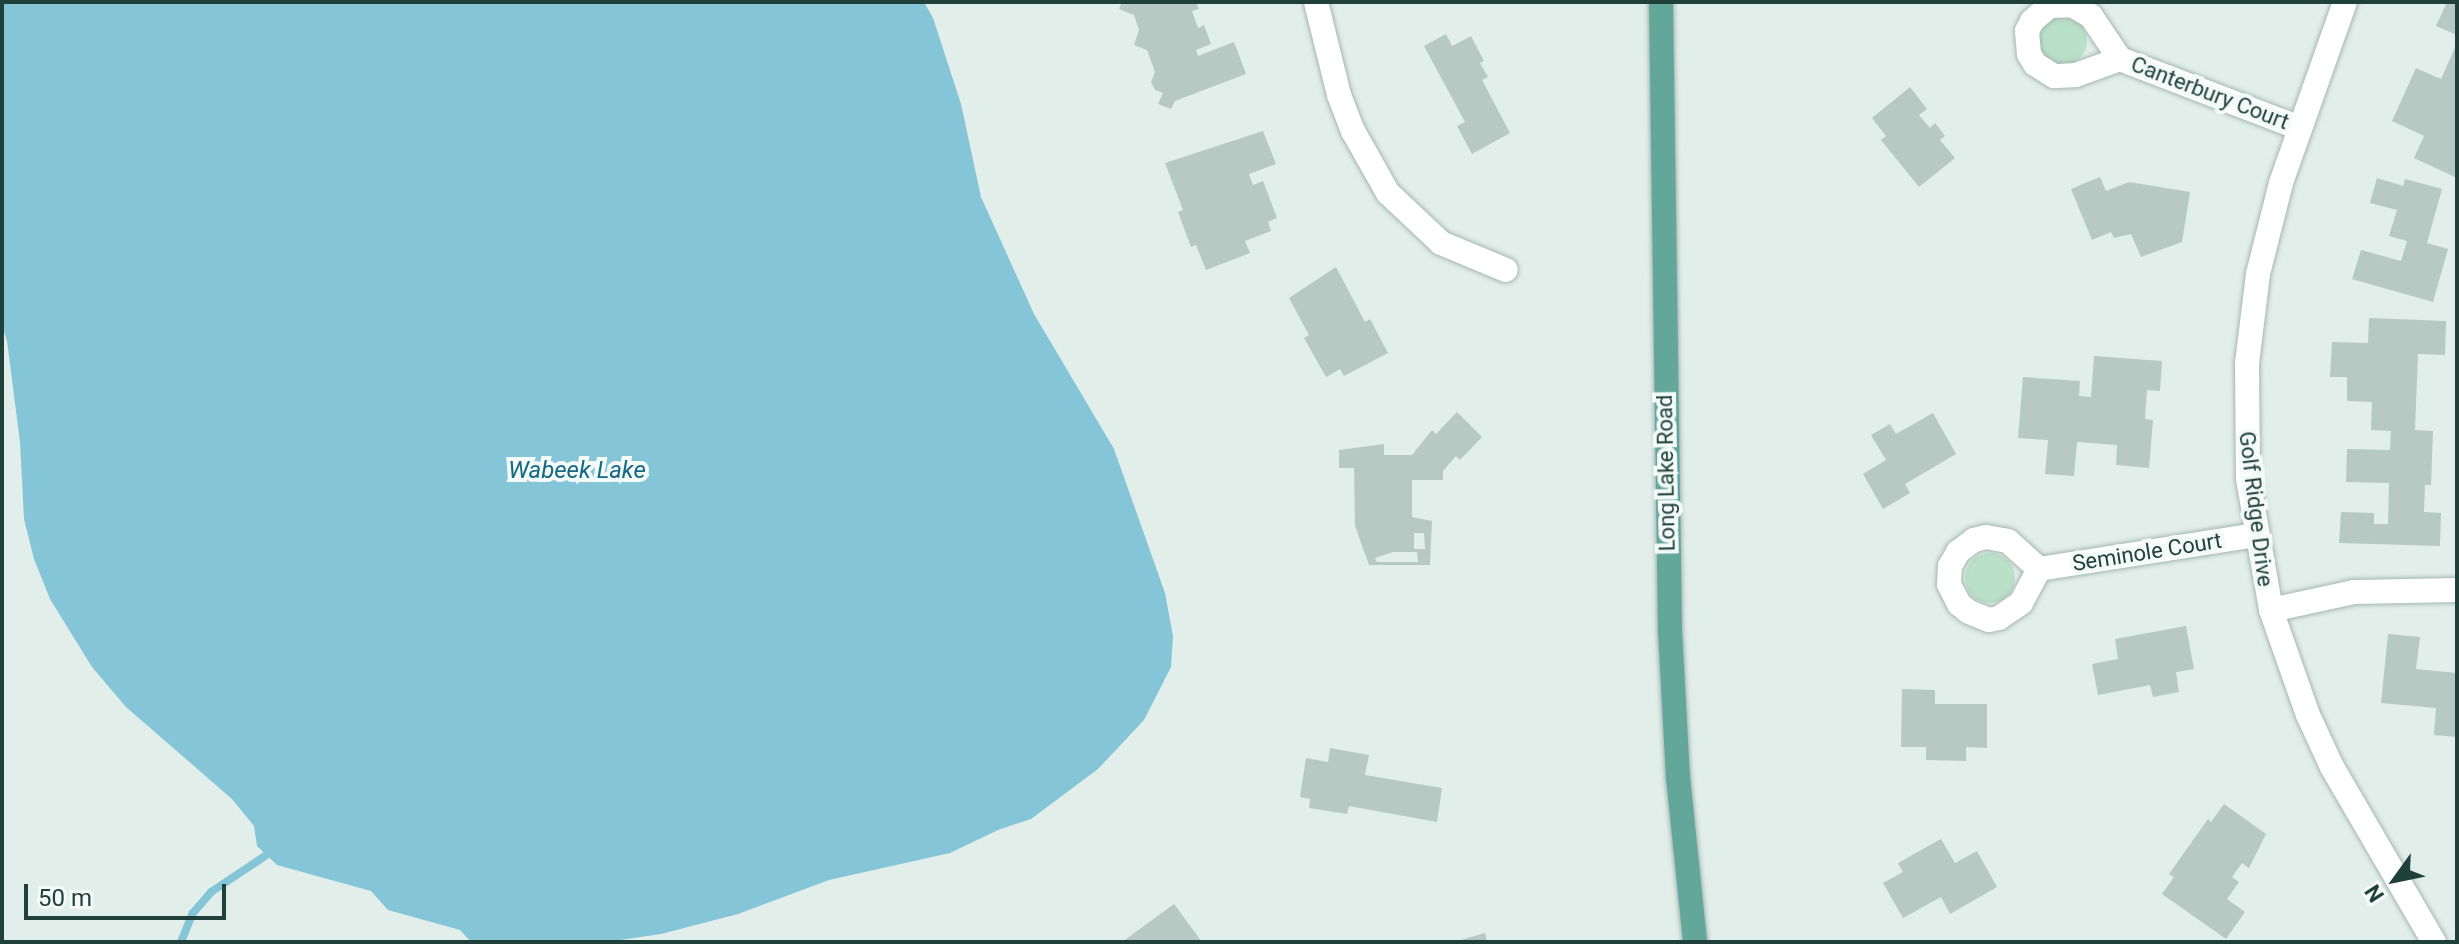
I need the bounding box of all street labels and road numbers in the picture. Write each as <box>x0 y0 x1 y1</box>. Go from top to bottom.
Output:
street label: Canterbury Court <box>2127 51 2293 135</box>
street label: Long Lake Road <box>1651 394 1681 552</box>
street label: Golf Ridge Drive <box>2233 430 2279 588</box>
street label: Seminole Court <box>2071 527 2223 577</box>

